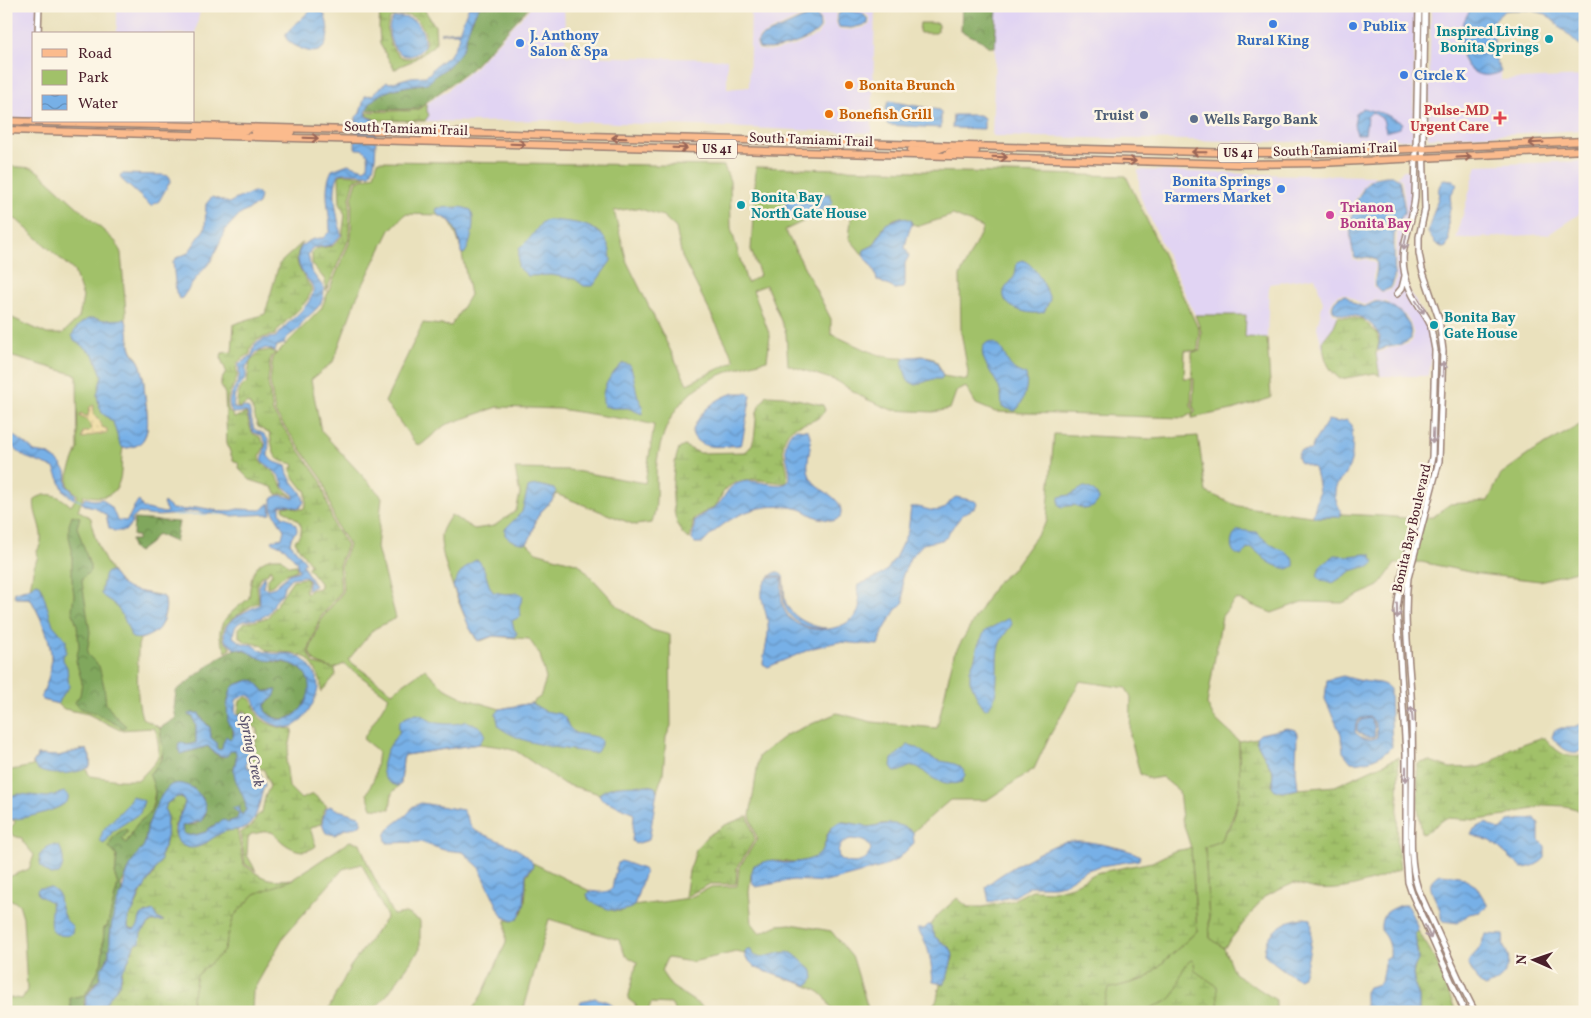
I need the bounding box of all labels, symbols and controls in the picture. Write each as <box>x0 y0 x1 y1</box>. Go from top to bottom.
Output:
marker: Rural King <box>1267 18 1279 30</box>
place label: Publix <box>1363 18 1407 37</box>
marker: Publix <box>1347 20 1359 32</box>
place label: Inspired Living Bonita Springs <box>1436 23 1539 58</box>
place label: J. Anthony Salon & Spa <box>529 27 608 62</box>
legend <box>32 32 195 122</box>
place label: Rural King <box>1237 32 1309 51</box>
marker: Inspired Living Bonita Springs <box>1543 33 1555 45</box>
marker: J. Anthony Salon & Spa <box>514 37 526 49</box>
text: Road <box>78 44 112 65</box>
place label: Circle K <box>1414 67 1466 86</box>
text: Park <box>78 68 109 89</box>
marker: Circle K <box>1398 69 1410 81</box>
place label: Bonita Brunch <box>859 77 955 96</box>
marker: Bonita Brunch <box>843 79 855 91</box>
text: Water <box>78 94 118 115</box>
place label: Pulse-MD Urgent Care <box>1410 102 1489 137</box>
place label: Bonefish Grill <box>839 106 932 125</box>
place label: Truist <box>1094 107 1134 126</box>
marker: Bonefish Grill <box>823 108 835 120</box>
marker: Truist <box>1138 109 1150 121</box>
place label: Wells Fargo Bank <box>1204 111 1318 130</box>
marker: Pulse-MD Urgent Care <box>1493 111 1507 125</box>
marker: Wells Fargo Bank <box>1188 113 1200 125</box>
street label: South Tamiami Trail <box>343 118 468 141</box>
street label: South Tamiami Trail <box>748 129 873 152</box>
one-way arrow <box>611 133 627 142</box>
one-way arrow <box>303 134 319 143</box>
one-way arrow <box>1528 138 1544 148</box>
one-way arrow <box>510 139 526 149</box>
street label: South Tamiami Trail <box>1273 139 1398 162</box>
road number: US 41 <box>697 140 737 158</box>
one-way arrow <box>672 144 688 153</box>
road number: US 41 <box>1218 144 1258 162</box>
one-way arrow <box>1192 148 1208 157</box>
one-way arrow <box>1456 152 1472 161</box>
one-way arrow <box>992 153 1008 162</box>
one-way arrow <box>1121 157 1137 166</box>
place label: Bonita Springs Farmers Market <box>1164 173 1271 208</box>
marker: Bonita Springs Farmers Market <box>1275 183 1287 195</box>
place label: Bonita Bay North Gate House <box>751 189 867 224</box>
marker: Bonita Bay North Gate House <box>735 199 747 211</box>
place label: Trianon Bonita Bay <box>1340 199 1412 234</box>
marker: Trianon Bonita Bay <box>1324 209 1336 221</box>
one-way arrow <box>1399 233 1409 249</box>
one-way arrow <box>1414 300 1425 314</box>
place label: Bonita Bay Gate House <box>1444 309 1518 344</box>
marker: Bonita Bay Gate House <box>1428 319 1440 331</box>
one-way arrow <box>1438 361 1447 377</box>
one-way arrow <box>1429 428 1438 444</box>
street label: Bonita Bay Boulevard <box>1388 462 1437 595</box>
one-way arrow <box>1393 603 1402 619</box>
one-way arrow <box>1407 706 1416 722</box>
water label: Spring Creek <box>233 713 268 789</box>
one-way arrow <box>1401 765 1411 781</box>
one-way arrow <box>1424 924 1434 939</box>
north arrow <box>1508 936 1558 986</box>
text: N <box>1513 954 1532 965</box>

